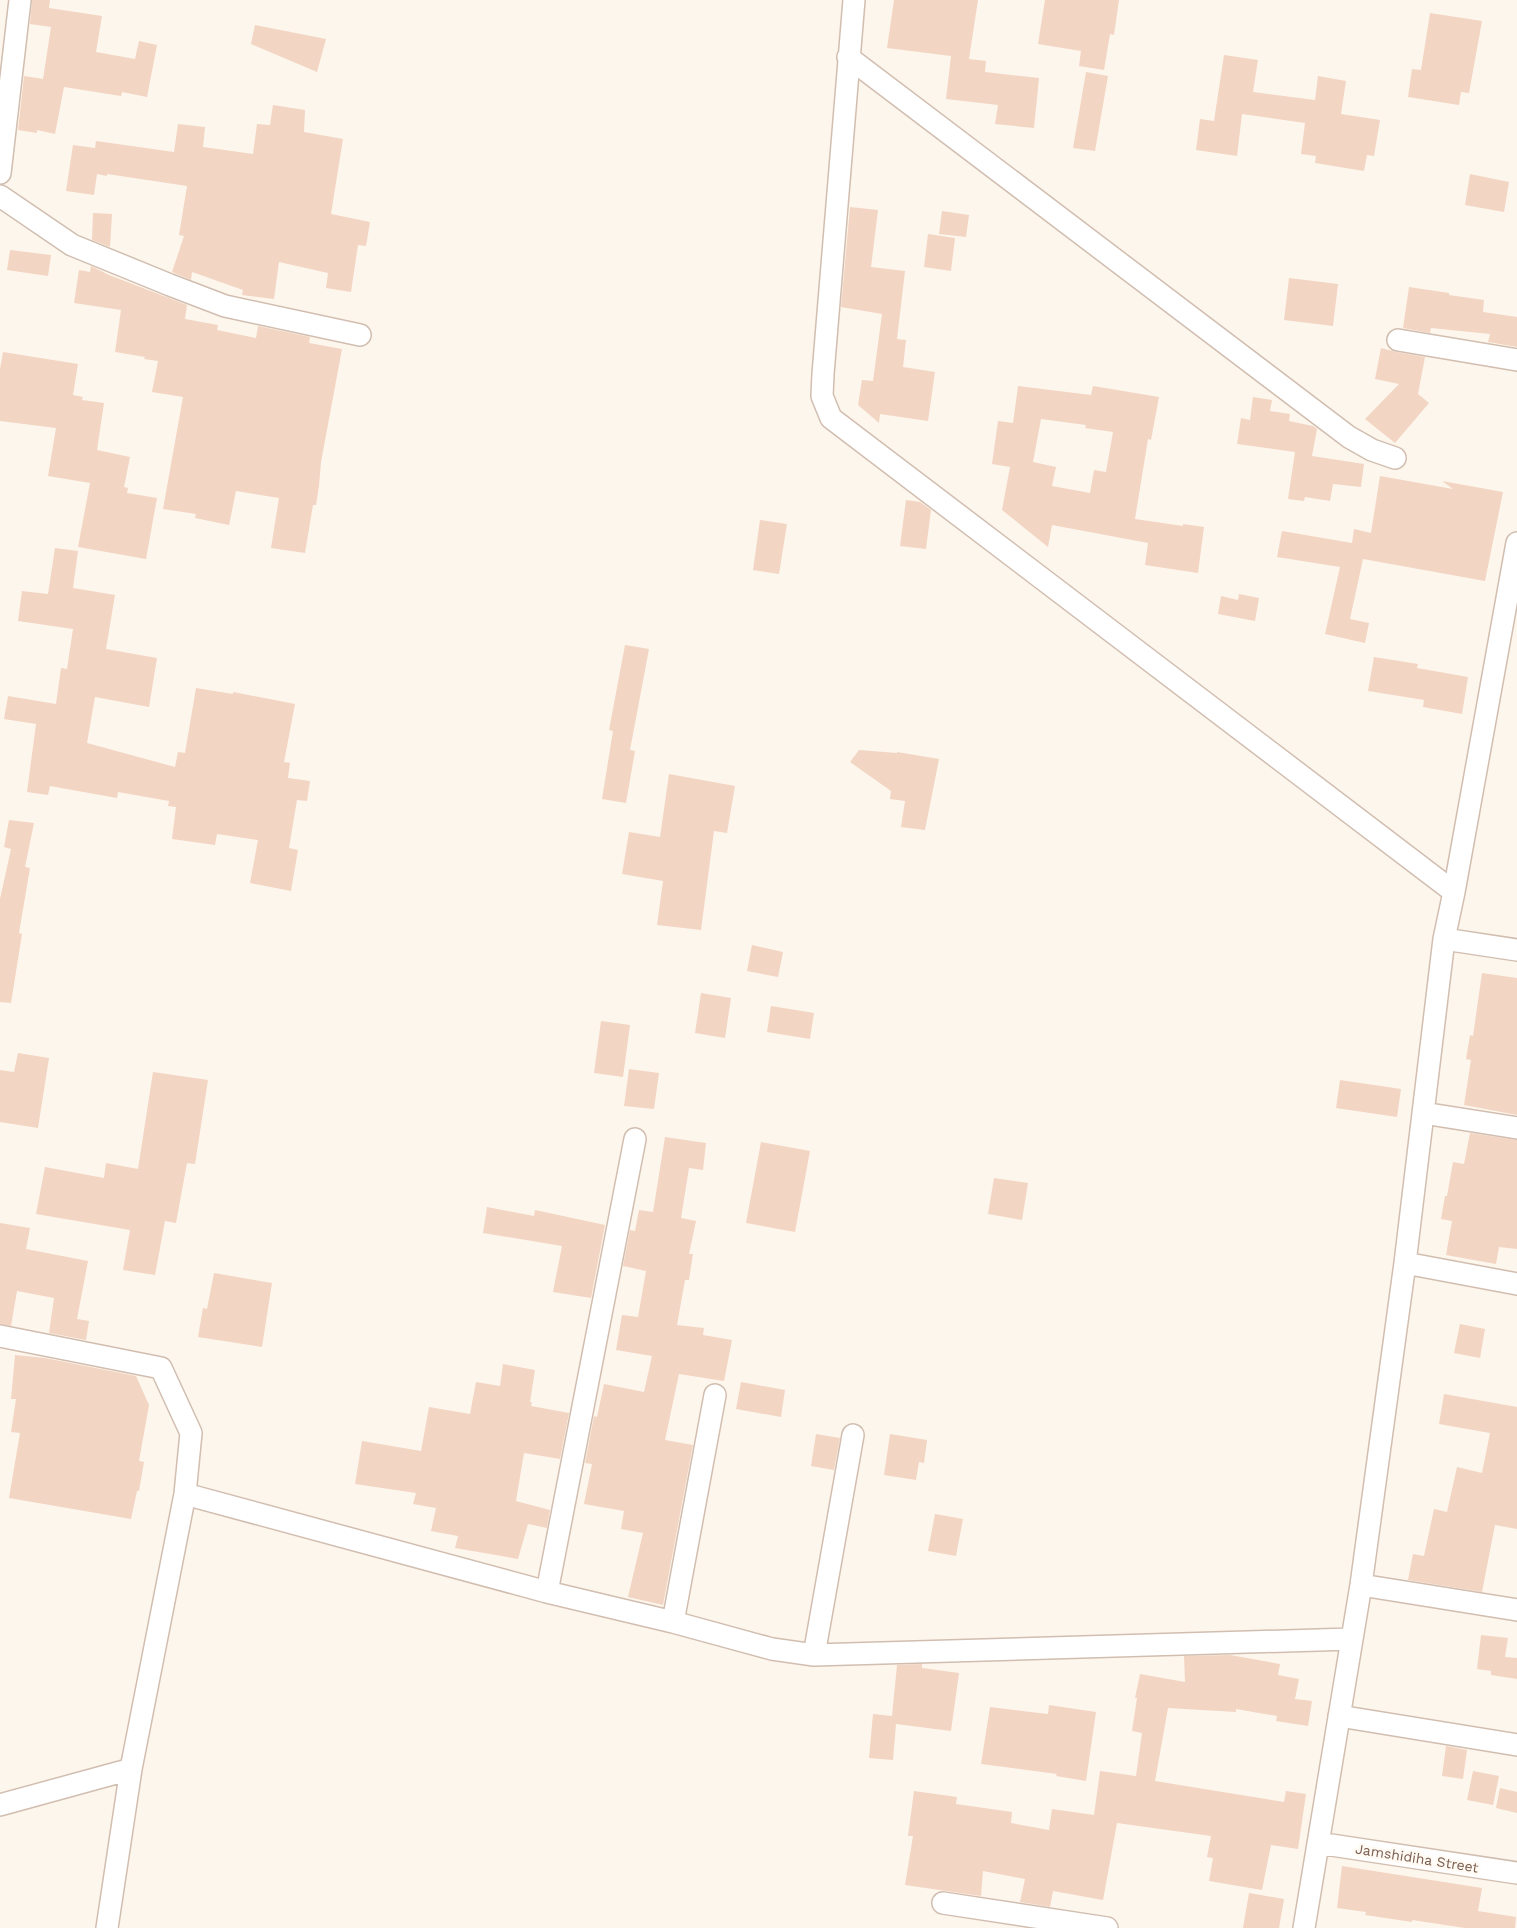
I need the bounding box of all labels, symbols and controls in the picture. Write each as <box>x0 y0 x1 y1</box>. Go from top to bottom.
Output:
street label: Jamshidiha Street <box>1354 1840 1480 1876</box>

